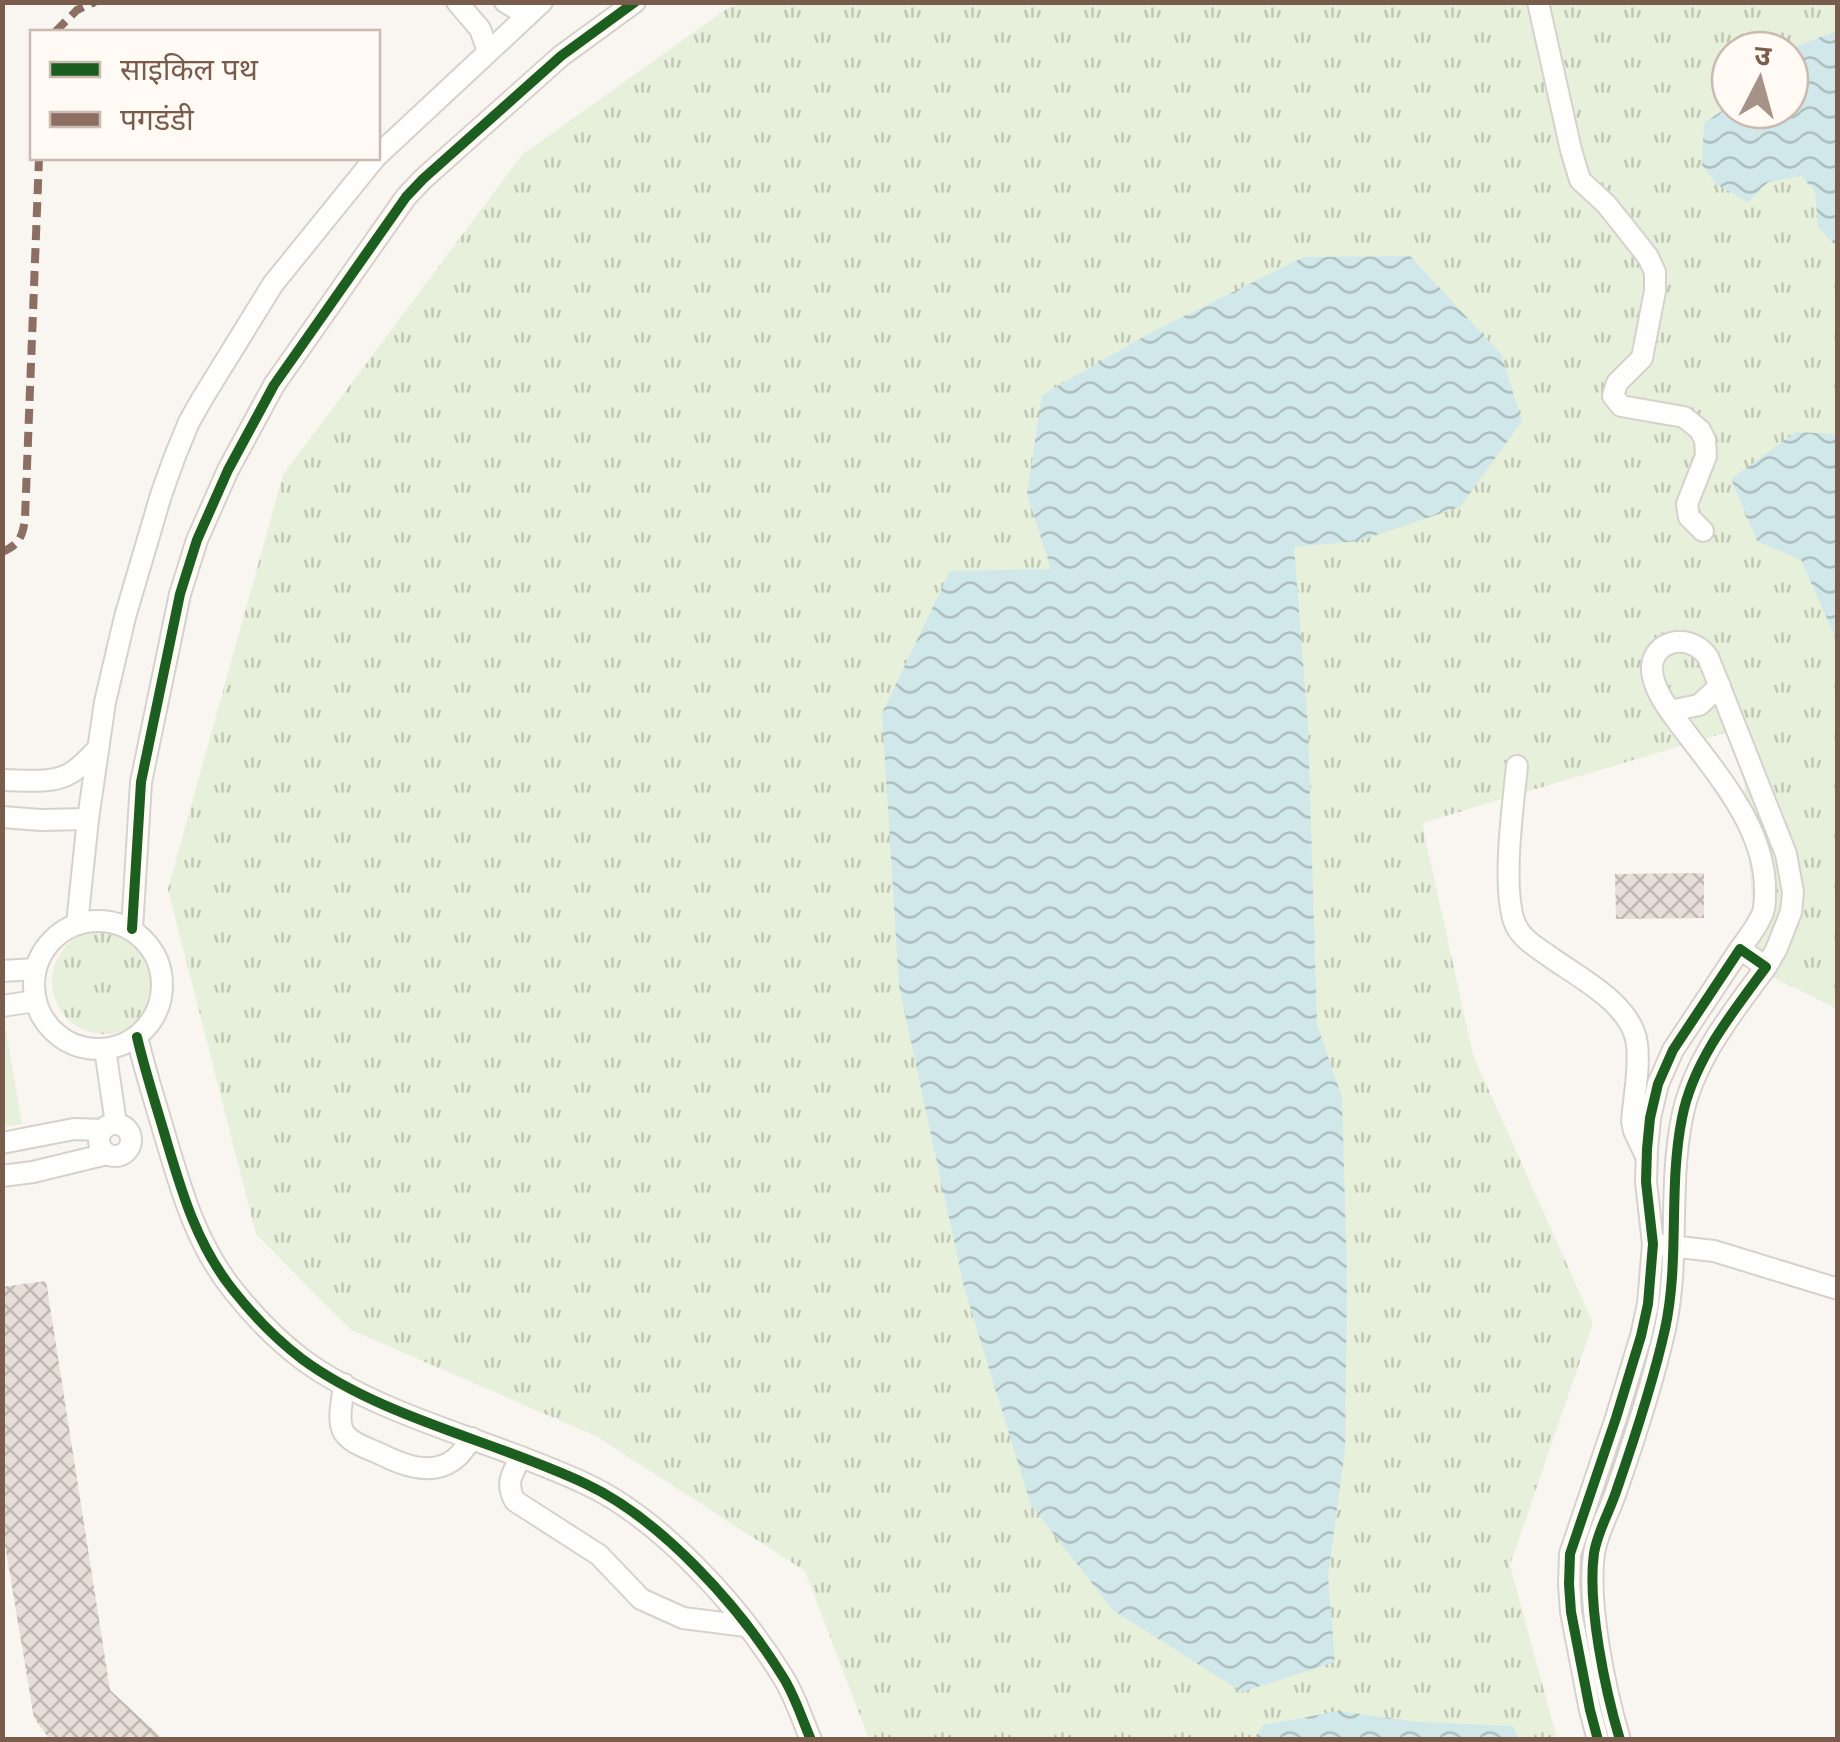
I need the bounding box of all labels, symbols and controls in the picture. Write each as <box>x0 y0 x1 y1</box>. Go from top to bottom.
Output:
legend <box>30 30 380 160</box>
north arrow <box>1710 30 1810 130</box>
text: उ <box>1753 34 1773 74</box>
text: साइकिल पथ <box>120 48 259 89</box>
text: पगडंडी <box>120 98 195 139</box>

